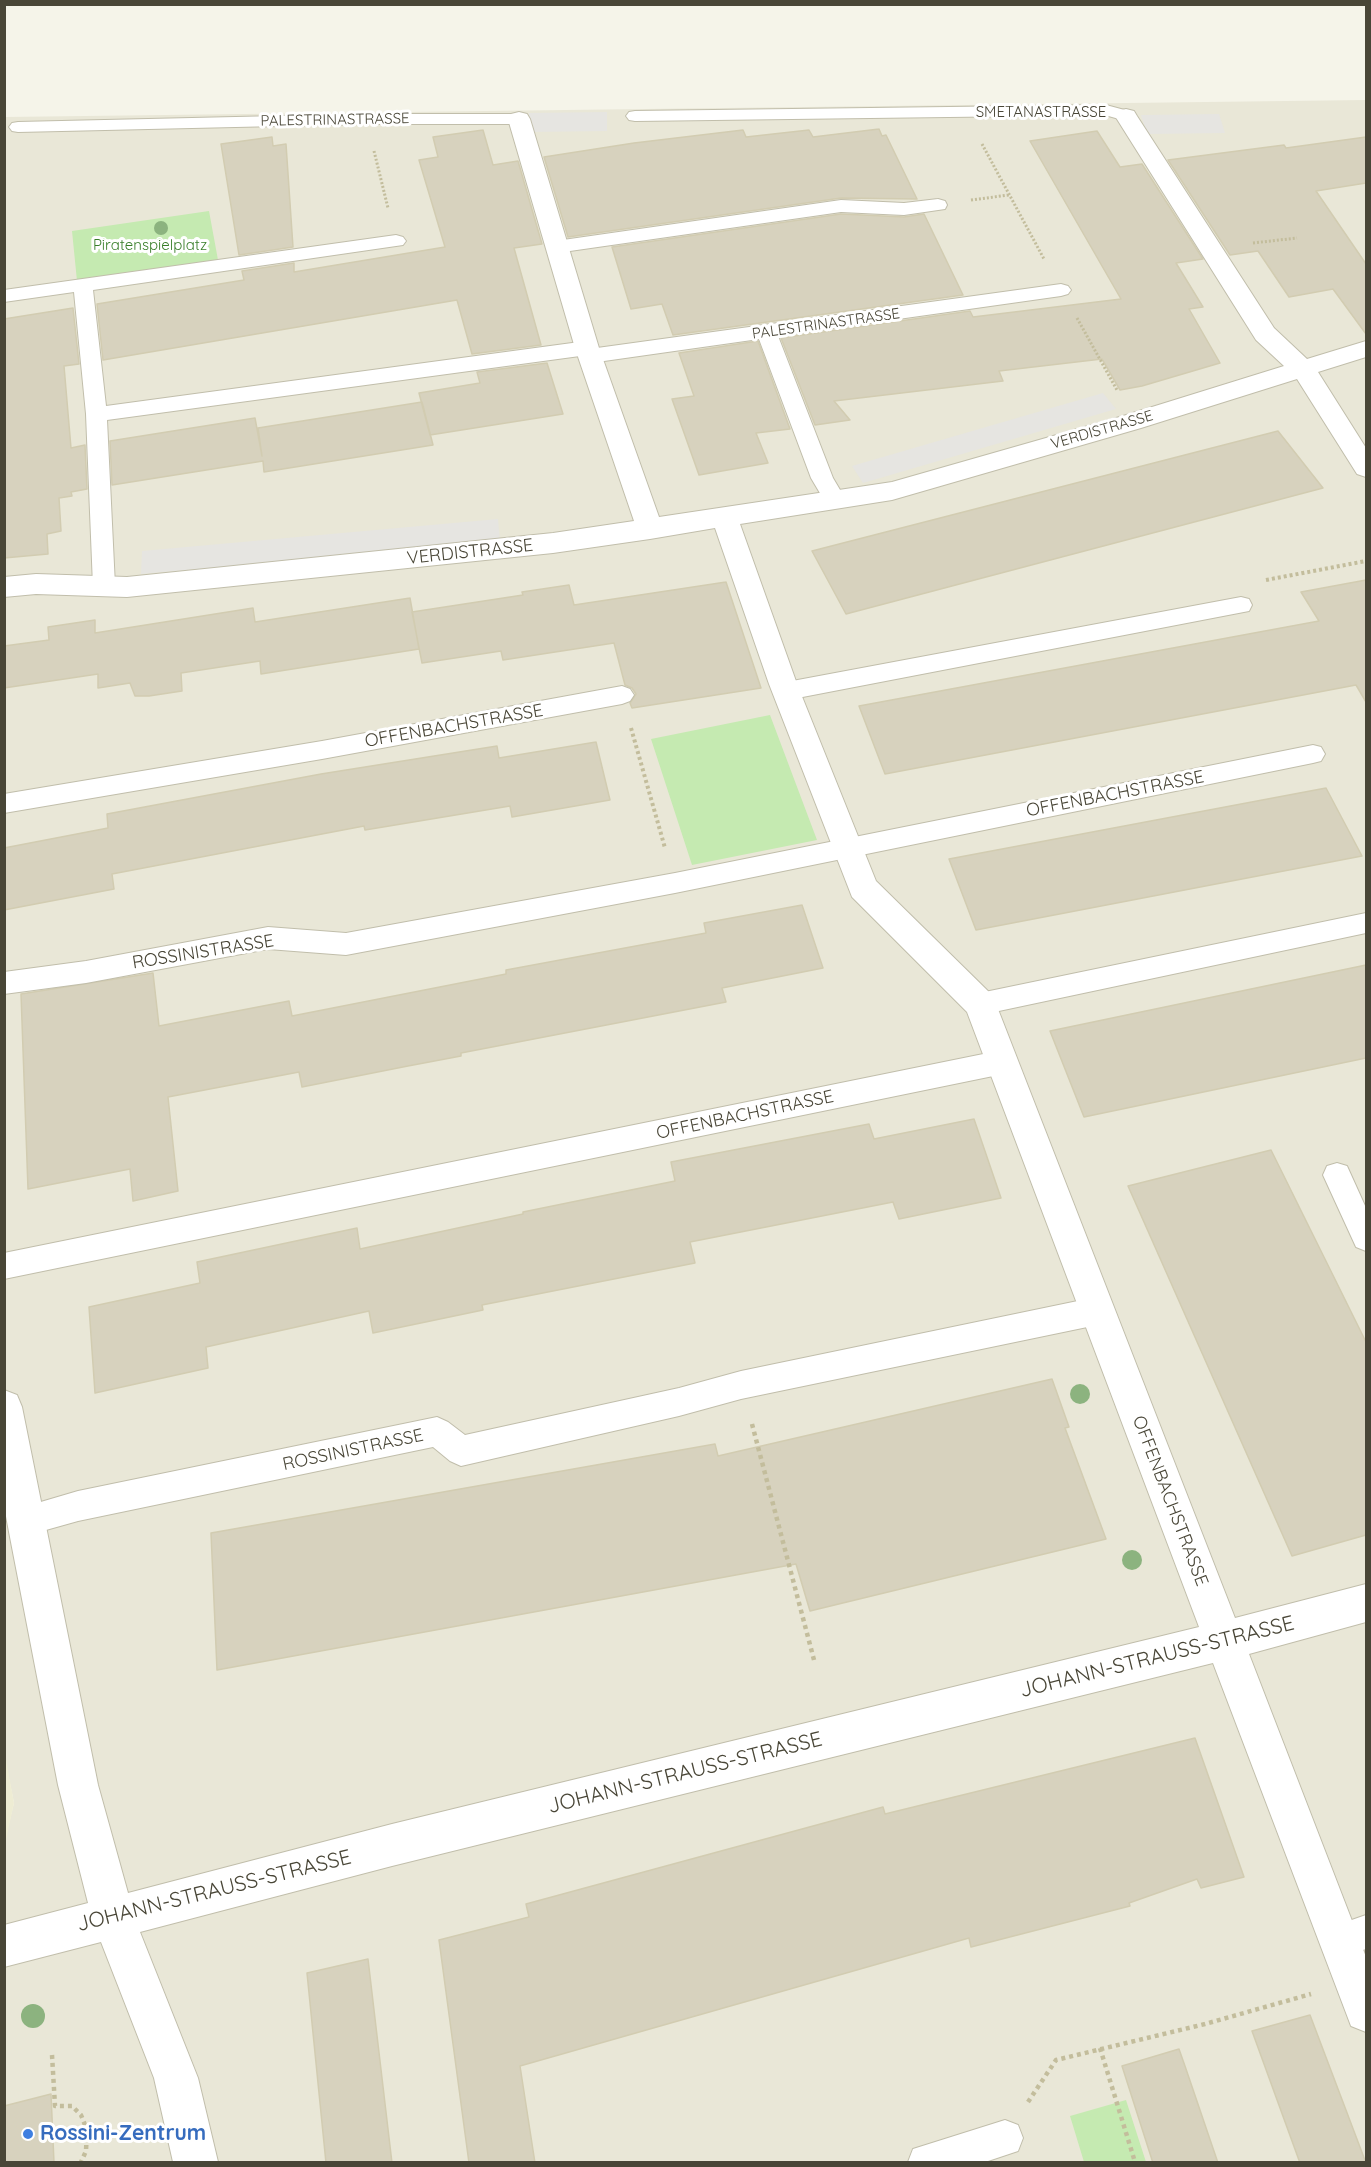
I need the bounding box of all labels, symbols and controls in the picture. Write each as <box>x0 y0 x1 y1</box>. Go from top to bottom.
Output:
street label: SMETANASTRASSE <box>976 103 1106 121</box>
street label: PALESTRINASTRASSE <box>260 110 410 130</box>
park label: Piratenspielplatz <box>93 236 207 254</box>
street label: PALESTRINASTRASSE <box>751 305 901 343</box>
street label: VERDISTRASSE <box>1049 407 1155 453</box>
street label: VERDISTRASSE <box>406 535 534 569</box>
street label: OFFENBACHSTRASSE <box>363 700 545 752</box>
street label: OFFENBACHSTRASSE <box>1024 766 1206 822</box>
street label: ROSSINISTRASSE <box>131 930 275 974</box>
street label: OFFENBACHSTRASSE <box>654 1086 836 1144</box>
street label: OFFENBACHSTRASSE <box>1128 1413 1212 1589</box>
street label: ROSSINISTRASSE <box>281 1425 425 1475</box>
street label: JOHANN-STRAUSS-STRASSE <box>1017 1611 1297 1703</box>
street label: JOHANN-STRAUSS-STRASSE <box>545 1727 825 1819</box>
street label: JOHANN-STRAUSS-STRASSE <box>74 1845 354 1937</box>
place label: Rossini-Zentrum <box>40 2121 206 2147</box>
marker: Rossini-Zentrum <box>21 2127 35 2141</box>

